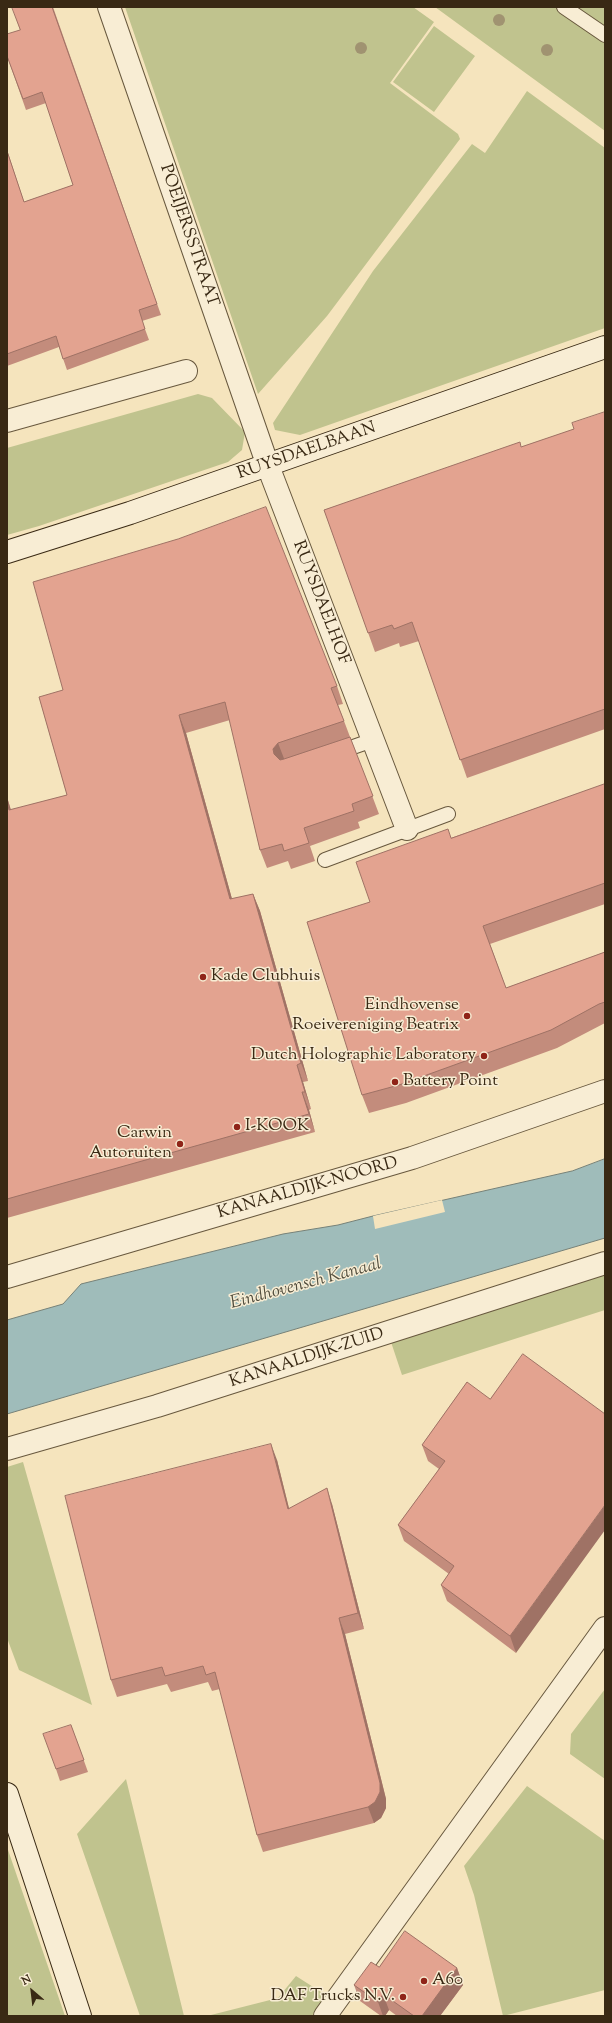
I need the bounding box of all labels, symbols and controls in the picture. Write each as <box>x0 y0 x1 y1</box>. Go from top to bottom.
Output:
street label: POEIJERSSTRAAT <box>154 162 222 310</box>
street label: RUYSDAELBAAN <box>235 419 379 485</box>
street label: RUYSDAELHOF <box>287 538 353 668</box>
place label: Kade Clubhuis <box>211 967 320 987</box>
marker: Kade Clubhuis <box>198 972 208 982</box>
place label: Eindhovense Roeivereniging Beatrix <box>292 996 459 1036</box>
marker: Eindhovense Roeivereniging Beatrix <box>462 1011 472 1021</box>
place label: Dutch Holographic Laboratory <box>251 1046 476 1066</box>
marker: Dutch Holographic Laboratory <box>479 1051 489 1061</box>
place label: Battery Point <box>403 1072 498 1092</box>
marker: Battery Point <box>390 1077 400 1087</box>
place label: I-KOOK <box>245 1117 309 1137</box>
marker: I-KOOK <box>232 1122 242 1132</box>
place label: Carwin Autoruiten <box>89 1124 172 1164</box>
marker: Carwin Autoruiten <box>175 1139 185 1149</box>
street label: KANAALDIJK-NOORD <box>216 1153 400 1225</box>
water label: Eindhovensch Kanaal <box>228 1254 384 1316</box>
street label: KANAALDIJK-ZUID <box>227 1324 387 1394</box>
north arrow <box>12 1971 52 2011</box>
text: N <box>19 1971 34 1990</box>
place label: A60 <box>432 1971 463 1991</box>
marker: A60 <box>419 1976 429 1986</box>
place label: DAF Trucks N.V. <box>271 1987 395 2007</box>
marker: DAF Trucks N.V. <box>398 1992 408 2002</box>

